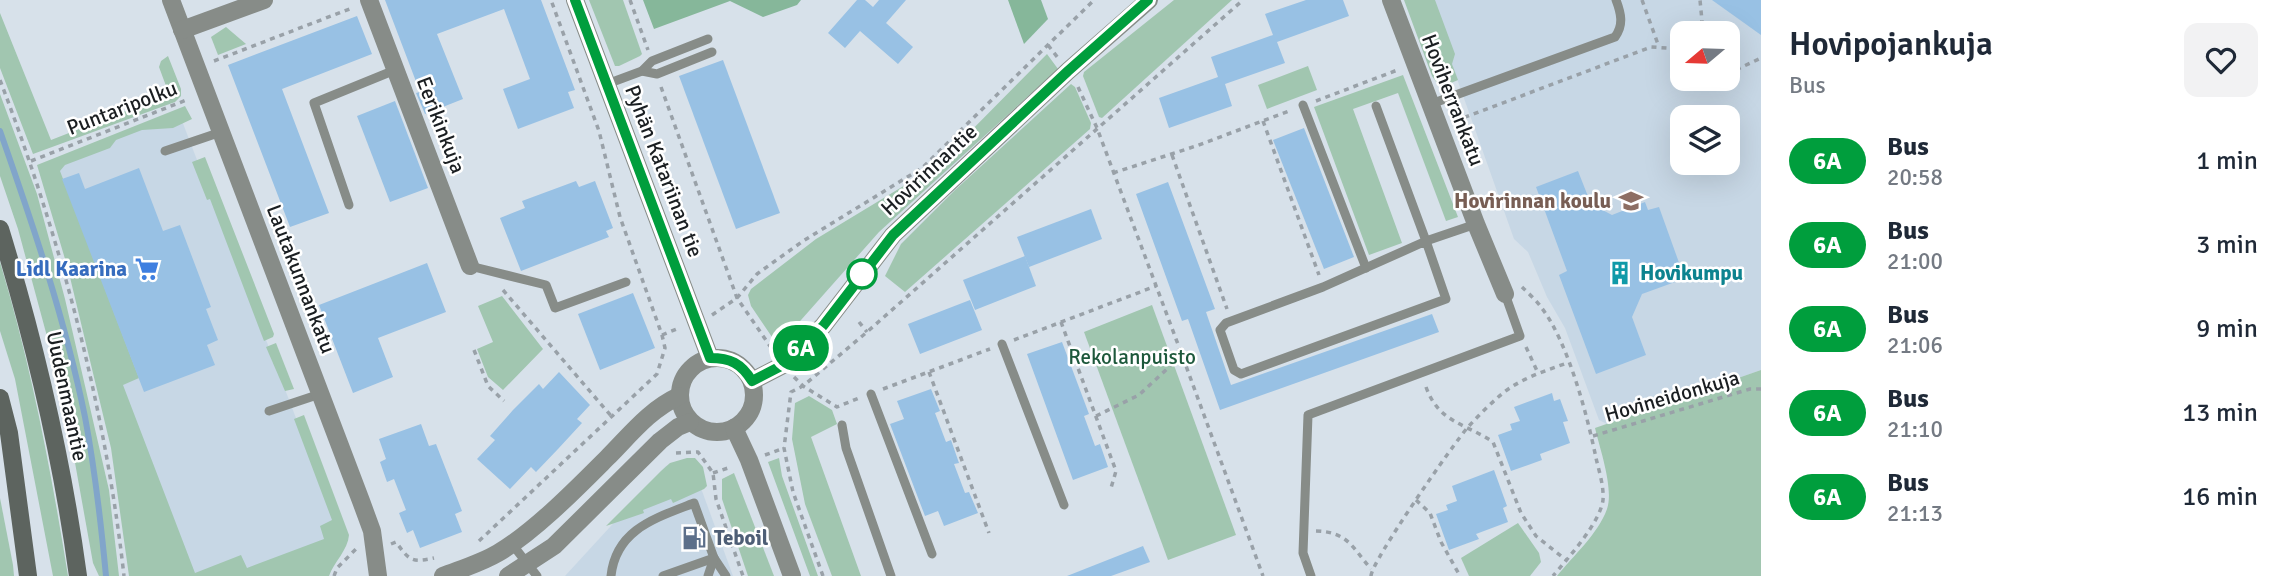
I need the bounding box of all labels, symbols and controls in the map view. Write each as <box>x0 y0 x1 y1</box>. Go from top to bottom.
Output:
north arrow <box>1670 21 1740 91</box>
map controls <box>1670 21 1740 175</box>
button: heart <box>2184 23 2258 97</box>
text: Hovipojankuja <box>1789 24 1993 65</box>
street label: Hoviherrankatu <box>1416 30 1490 170</box>
text: Bus <box>1789 71 1826 100</box>
street label: Eerikinkuja <box>411 73 471 177</box>
street label: Puntaripolku <box>63 75 181 141</box>
street label: Pyhän Katariinan tie <box>619 81 709 261</box>
button: layers <box>1670 105 1740 175</box>
street label: Hovirinnantie <box>875 119 983 221</box>
text: Bus <box>1887 131 1929 163</box>
text: 1 min <box>2196 145 2258 177</box>
text: 6A <box>1813 146 1842 176</box>
text: 20:58 <box>1887 163 1943 192</box>
school or university icon: Hovirinnan koulu <box>1617 187 1645 215</box>
place label: Hovirinnan koulu <box>1454 188 1611 214</box>
street label: Lautakunnankatu <box>261 201 341 357</box>
text: Bus <box>1887 215 1929 247</box>
text: 3 min <box>2196 229 2258 261</box>
text: 6A <box>1813 230 1842 260</box>
text: 21:00 <box>1887 247 1943 276</box>
supermarket icon: Lidl Kaarina <box>133 255 161 283</box>
place label: Lidl Kaarina <box>16 256 127 282</box>
unlabelled marker <box>847 259 877 289</box>
building icon: Hovikumpu <box>1606 259 1634 287</box>
place label: Hovikumpu <box>1640 260 1743 286</box>
text: Bus <box>1887 299 1929 331</box>
text: 9 min <box>2196 313 2258 345</box>
text: 6A <box>1813 314 1842 344</box>
line badge: 6A <box>770 325 832 371</box>
street label: Uudenmaantie <box>41 329 93 463</box>
text: 21:06 <box>1887 331 1943 360</box>
text: 6A <box>787 333 815 363</box>
park label: Rekolanpuisto <box>1068 344 1196 370</box>
street label: Hovineidonkuja <box>1602 364 1742 428</box>
text: Bus <box>1887 383 1929 415</box>
text: 13 min <box>2182 397 2258 429</box>
text: 6A <box>1813 398 1842 428</box>
text: 21:10 <box>1887 415 1943 444</box>
text: Bus <box>1887 467 1929 499</box>
text: 16 min <box>2182 481 2258 513</box>
text: 6A <box>1813 482 1842 512</box>
text: 21:13 <box>1887 499 1943 528</box>
fuel station icon: Teboil <box>680 524 708 552</box>
place label: Teboil <box>714 525 769 551</box>

